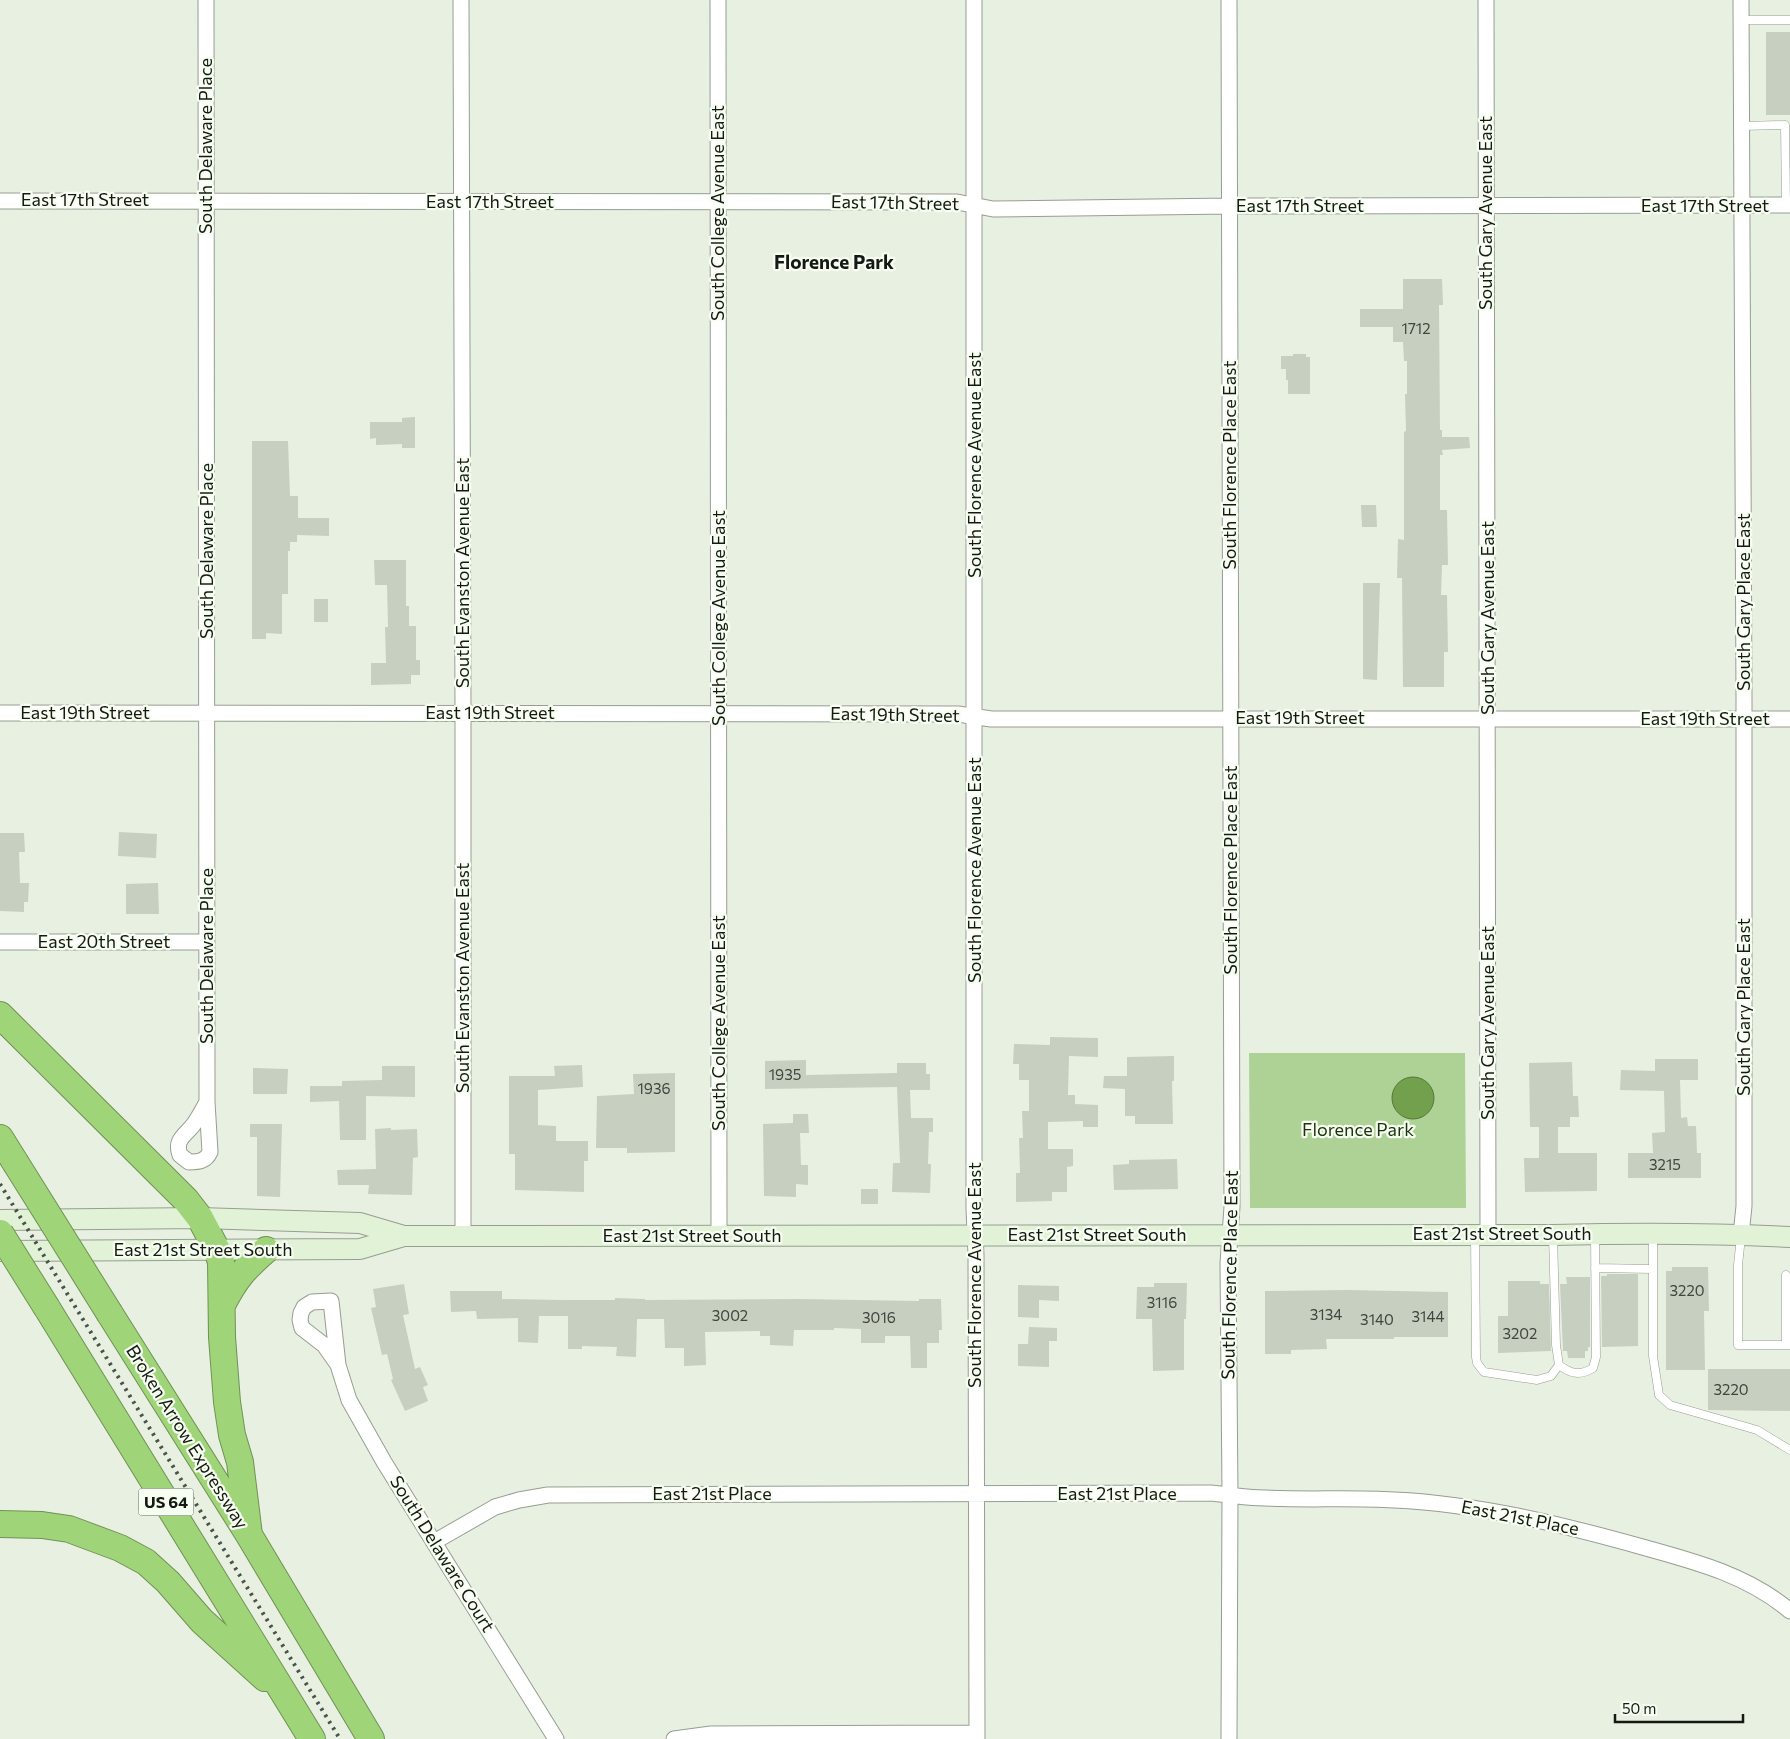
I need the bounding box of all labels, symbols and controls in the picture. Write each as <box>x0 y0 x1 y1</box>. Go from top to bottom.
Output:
street label: South Delaware Place <box>194 58 216 234</box>
street label: South College Avenue East <box>706 105 728 321</box>
street label: South Gary Avenue East <box>1474 116 1496 310</box>
street label: East 17th Street <box>21 188 149 210</box>
street label: East 17th Street <box>426 190 554 212</box>
street label: East 17th Street <box>831 190 959 214</box>
street label: East 17th Street <box>1236 194 1364 216</box>
street label: East 17th Street <box>1641 194 1769 216</box>
district label: Florence Park <box>774 250 894 273</box>
house number: 1712 <box>1401 319 1431 337</box>
street label: South Florence Avenue East <box>963 352 985 578</box>
street label: South Florence Place East <box>1218 360 1240 570</box>
street label: South Evanston Avenue East <box>451 458 473 688</box>
street label: South Delaware Place <box>195 463 217 639</box>
street label: South College Avenue East <box>707 510 729 726</box>
street label: South Gary Place East <box>1732 513 1754 691</box>
street label: South Gary Avenue East <box>1476 521 1498 715</box>
street label: East 19th Street <box>20 701 150 723</box>
street label: East 19th Street <box>425 701 555 723</box>
street label: East 19th Street <box>830 702 960 726</box>
street label: East 19th Street <box>1235 706 1365 728</box>
street label: East 19th Street <box>1640 707 1770 729</box>
street label: South Florence Avenue East <box>963 757 985 983</box>
street label: South Florence Place East <box>1219 765 1241 975</box>
street label: South Evanston Avenue East <box>451 863 473 1093</box>
street label: South Delaware Place <box>195 868 217 1044</box>
street label: South College Avenue East <box>707 915 729 1131</box>
street label: South Gary Place East <box>1732 918 1754 1096</box>
street label: South Gary Avenue East <box>1476 926 1498 1120</box>
street label: East 20th Street <box>38 930 170 952</box>
house number: 1935 <box>769 1065 801 1083</box>
house number: 1936 <box>637 1079 671 1097</box>
park label: Florence Park <box>1302 1118 1414 1140</box>
house number: 3215 <box>1649 1155 1681 1173</box>
street label: South Florence Avenue East <box>963 1162 985 1388</box>
street label: South Florence Place East <box>1216 1170 1242 1380</box>
street label: East 21st Street South <box>1412 1222 1592 1244</box>
street label: East 21st Street South <box>1007 1223 1187 1245</box>
street label: East 21st Street South <box>602 1224 782 1246</box>
street label: East 21st Street South <box>113 1238 293 1260</box>
house number: 3220 <box>1670 1281 1704 1299</box>
house number: 3116 <box>1147 1293 1177 1311</box>
house number: 3134 <box>1310 1305 1342 1323</box>
house number: 3002 <box>712 1306 748 1324</box>
house number: 3144 <box>1412 1307 1444 1325</box>
house number: 3016 <box>862 1308 896 1326</box>
house number: 3140 <box>1360 1310 1394 1328</box>
house number: 3202 <box>1503 1324 1537 1342</box>
street label: Broken Arrow Expressway <box>122 1340 254 1533</box>
house number: 3220 <box>1714 1380 1748 1398</box>
street label: South Delaware Court <box>386 1471 500 1636</box>
street label: East 21st Place <box>652 1482 772 1504</box>
street label: East 21st Place <box>1057 1482 1177 1504</box>
road number: US 64 <box>138 1488 194 1515</box>
street label: East 21st Place <box>1459 1495 1581 1539</box>
scale bar <box>1615 1692 1742 1724</box>
text: 50 m <box>1622 1699 1656 1717</box>

